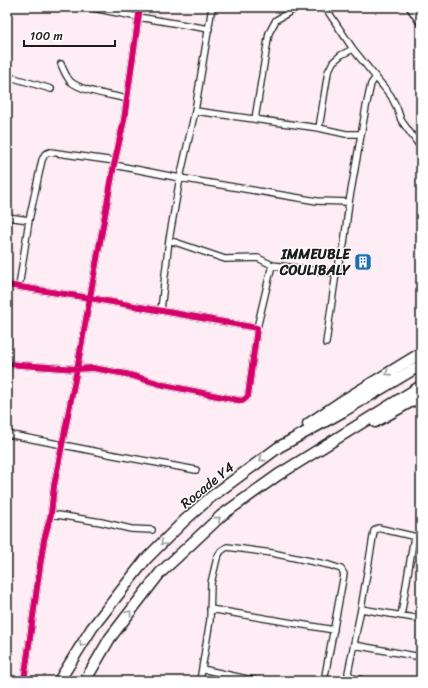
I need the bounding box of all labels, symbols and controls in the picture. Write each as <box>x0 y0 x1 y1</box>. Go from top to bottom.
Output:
scale bar <box>24 22 115 48</box>
text: 100 m <box>30 25 63 47</box>
place label: IMMEUBLE COULIBALY <box>279 242 351 283</box>
building icon: IMMEUBLE COULIBALY <box>353 252 373 272</box>
one-way arrow <box>385 369 392 376</box>
street label: Rocade Y4 <box>175 455 240 515</box>
one-way arrow <box>259 455 266 462</box>
one-way arrow <box>213 516 221 524</box>
one-way arrow <box>160 538 167 546</box>
one-way arrow <box>124 610 132 617</box>
one-way arrow <box>79 640 87 647</box>

